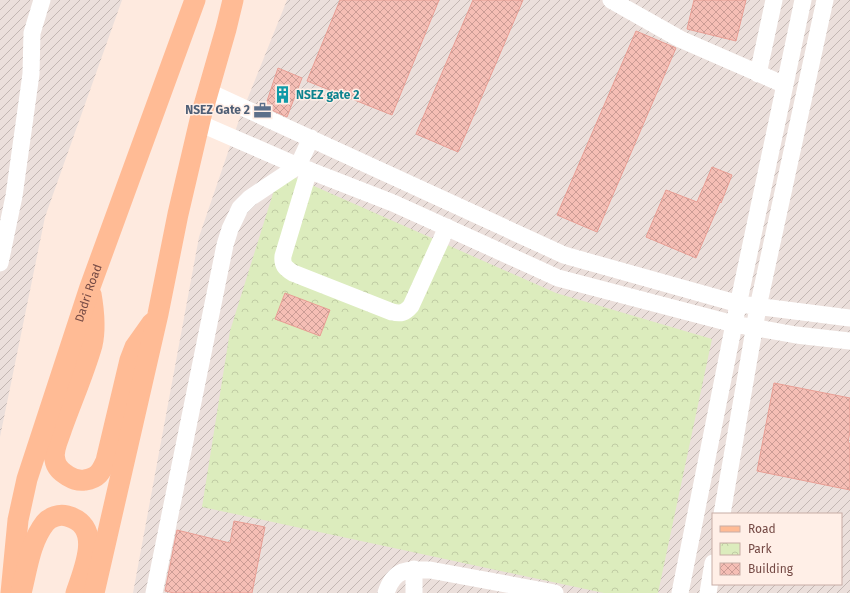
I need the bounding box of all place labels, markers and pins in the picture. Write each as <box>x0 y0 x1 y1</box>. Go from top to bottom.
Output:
building icon: NSEZ gate 2 <box>273 85 293 105</box>
place label: NSEZ gate 2 <box>296 88 359 102</box>
office icon: NSEZ Gate 2 <box>253 100 273 120</box>
place label: NSEZ Gate 2 <box>185 103 250 117</box>

